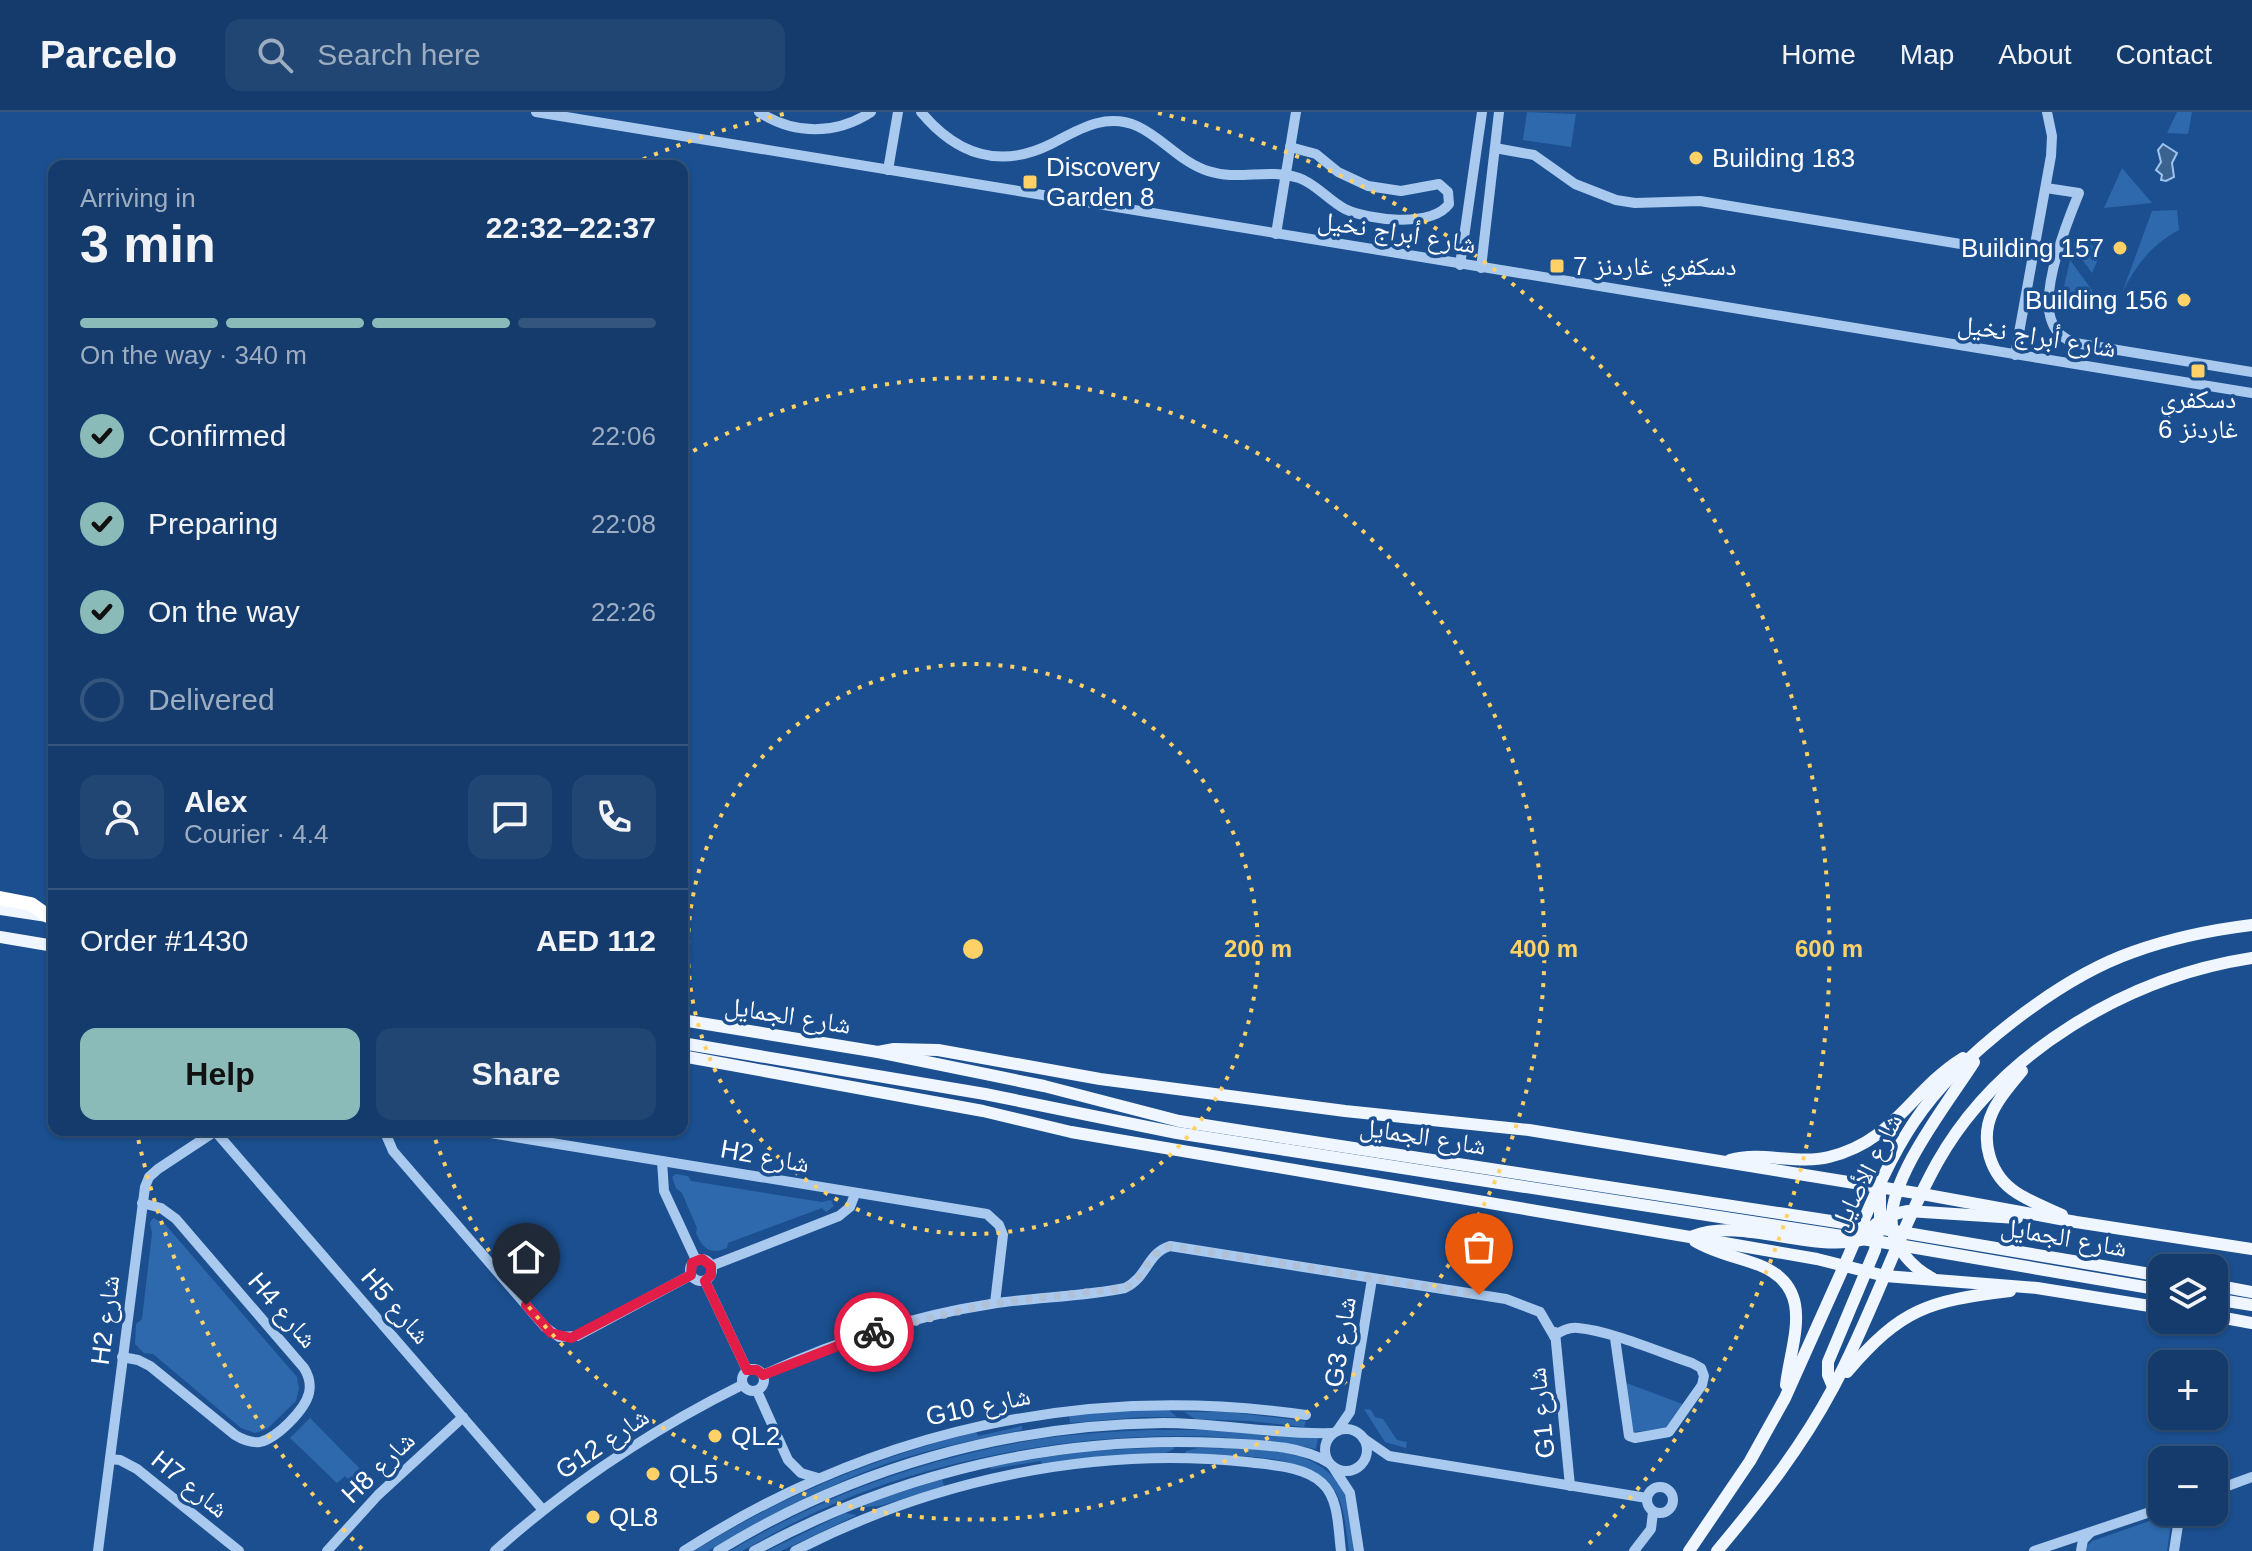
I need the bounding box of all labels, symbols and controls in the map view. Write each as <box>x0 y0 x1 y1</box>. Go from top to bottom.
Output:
search box <box>225 19 785 91</box>
icon: search <box>253 33 297 77</box>
text: Parcelo <box>40 34 177 76</box>
text: Search here <box>317 38 481 71</box>
text: Home <box>1781 39 1856 70</box>
text: Map <box>1900 39 1954 70</box>
text: About <box>1998 39 2072 70</box>
text: Contact <box>2116 39 2212 70</box>
place label: Building 183 <box>1712 143 1855 173</box>
marker: Building 183 <box>1687 149 1705 167</box>
place label: Discovery Garden 8 <box>1046 152 1160 212</box>
marker: Discovery Garden 8 <box>1021 173 1039 191</box>
text: Arriving in <box>80 183 196 213</box>
street label: شارع أبراج نخيل <box>1316 204 1478 260</box>
text: 22:32–22:37 <box>486 211 656 244</box>
text: 3 min <box>80 215 216 273</box>
place label: Building 157 <box>1961 233 2104 263</box>
marker: Building 157 <box>2111 239 2129 257</box>
place label: دسكفري غاردنز 7 <box>1573 251 1737 287</box>
marker: دسكفري غاردنز 7 <box>1548 257 1566 275</box>
place label: Building 156 <box>2025 285 2168 315</box>
marker: Building 156 <box>2175 291 2193 309</box>
street label: شارع أبراج نخيل <box>1956 308 2118 364</box>
text: On the way · 340 m <box>80 340 307 370</box>
marker: دسكفري غاردنز 6 <box>2189 362 2207 380</box>
place label: دسكفري غاردنز 6 <box>2158 384 2238 444</box>
icon: check <box>80 414 124 458</box>
text: Confirmed <box>148 419 286 452</box>
text: 22:06 <box>591 421 656 451</box>
icon: check <box>80 502 124 546</box>
text: Preparing <box>148 507 278 540</box>
text: 22:08 <box>591 509 656 539</box>
icon: check <box>80 590 124 634</box>
text: On the way <box>148 595 300 628</box>
text: 22:26 <box>591 597 656 627</box>
text: Delivered <box>148 683 275 716</box>
button: person <box>80 775 164 859</box>
button: chat <box>468 775 552 859</box>
button: phone <box>572 775 656 859</box>
text: Alex <box>184 785 247 818</box>
text: Courier · 4.4 <box>184 819 329 849</box>
text: Order #1430 <box>80 924 248 957</box>
text: AED 112 <box>536 924 656 957</box>
centre of rings <box>959 935 987 963</box>
text: 200 m <box>1224 935 1292 962</box>
text: 400 m <box>1510 935 1578 962</box>
text: 600 m <box>1795 935 1863 962</box>
street label: شارع الجمايل <box>723 990 853 1041</box>
button: Help <box>80 1028 360 1120</box>
button: Share <box>376 1028 656 1120</box>
street label: شارع الأصايل <box>1824 1108 1909 1236</box>
street label: شارع الجمايل <box>1358 1111 1488 1162</box>
street label: H2 شارع <box>718 1133 812 1180</box>
street label: شارع الجمايل <box>1999 1211 2129 1264</box>
pin <box>1445 1213 1513 1295</box>
pin <box>492 1223 560 1305</box>
icon: bag <box>1457 1225 1501 1269</box>
icon: home <box>504 1235 548 1279</box>
map controls <box>2148 1254 2228 1526</box>
button: layers <box>2148 1254 2228 1334</box>
street label: H5 شارع <box>354 1262 437 1350</box>
street label: H4 شارع <box>241 1266 324 1354</box>
street label: H2 شارع <box>85 1274 126 1367</box>
courier <box>834 1292 914 1372</box>
street label: G3 شارع <box>1318 1295 1363 1390</box>
icon: bike <box>852 1310 896 1354</box>
button: + <box>2148 1350 2228 1430</box>
street label: G1 شارع <box>1521 1366 1562 1460</box>
street label: G10 شارع <box>923 1380 1033 1433</box>
street label: G12 شارع <box>550 1401 655 1486</box>
place label: QL2 <box>731 1421 780 1451</box>
street label: H8 شارع <box>335 1425 421 1510</box>
marker: QL2 <box>706 1427 724 1445</box>
street label: H7 شارع <box>145 1444 234 1525</box>
button: − <box>2148 1446 2228 1526</box>
place label: QL5 <box>669 1459 718 1489</box>
marker: QL5 <box>644 1465 662 1483</box>
place label: QL8 <box>609 1502 658 1532</box>
marker: QL8 <box>584 1508 602 1526</box>

